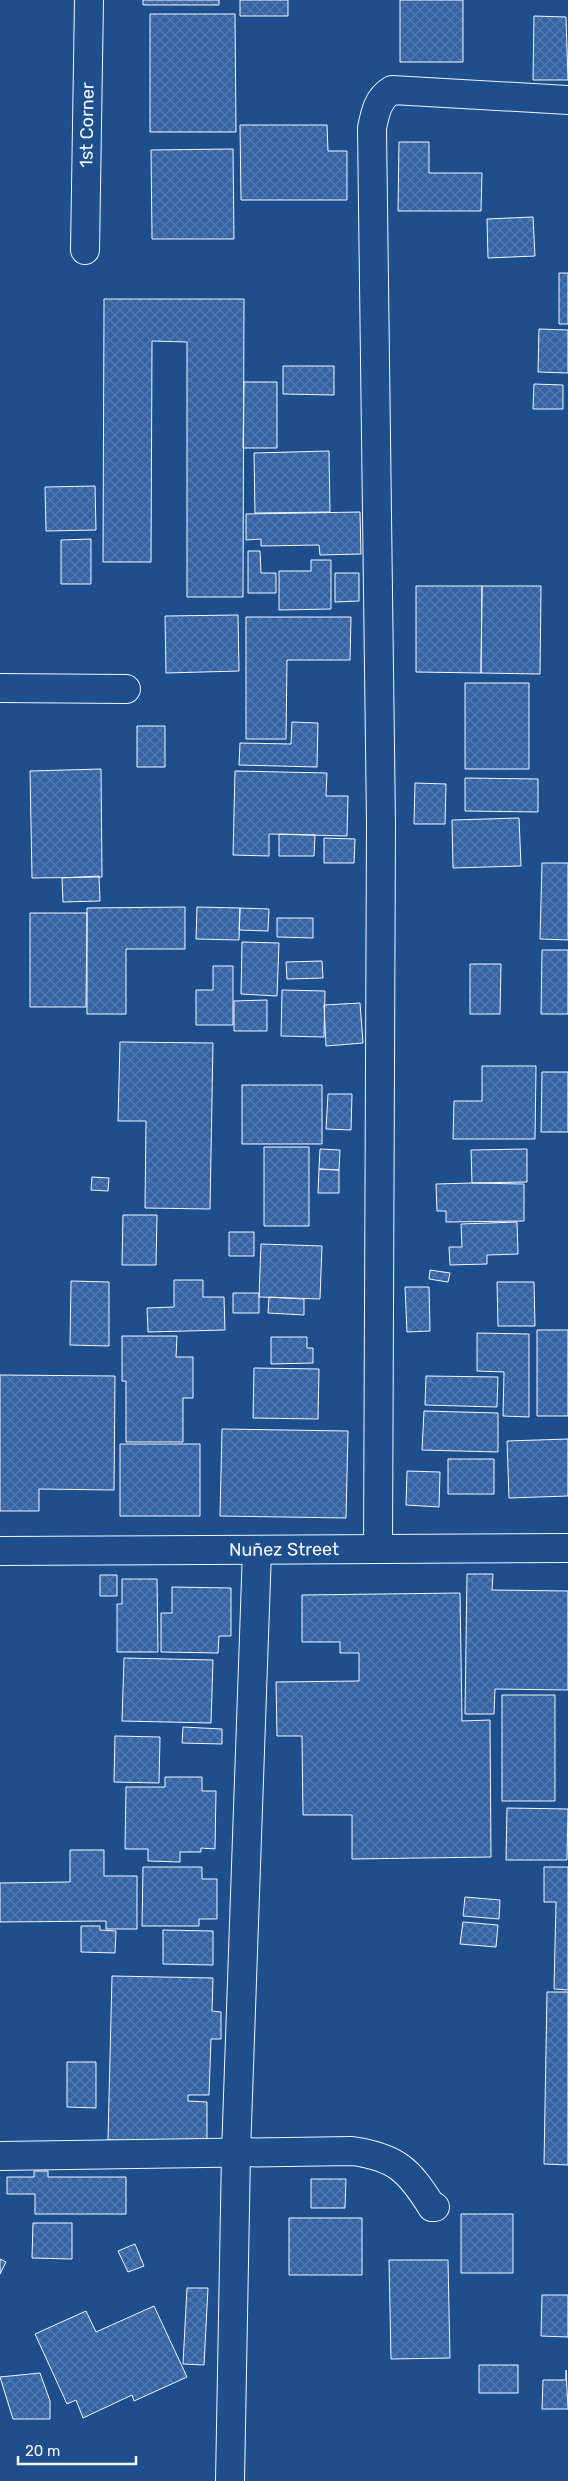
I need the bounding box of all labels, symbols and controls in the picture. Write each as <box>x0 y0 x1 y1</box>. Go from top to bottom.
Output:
street label: 1st Corner <box>75 82 99 168</box>
street label: Nuñez Street <box>229 1538 339 1561</box>
scale bar <box>18 2434 135 2466</box>
text: 20 m <box>25 2442 60 2460</box>

